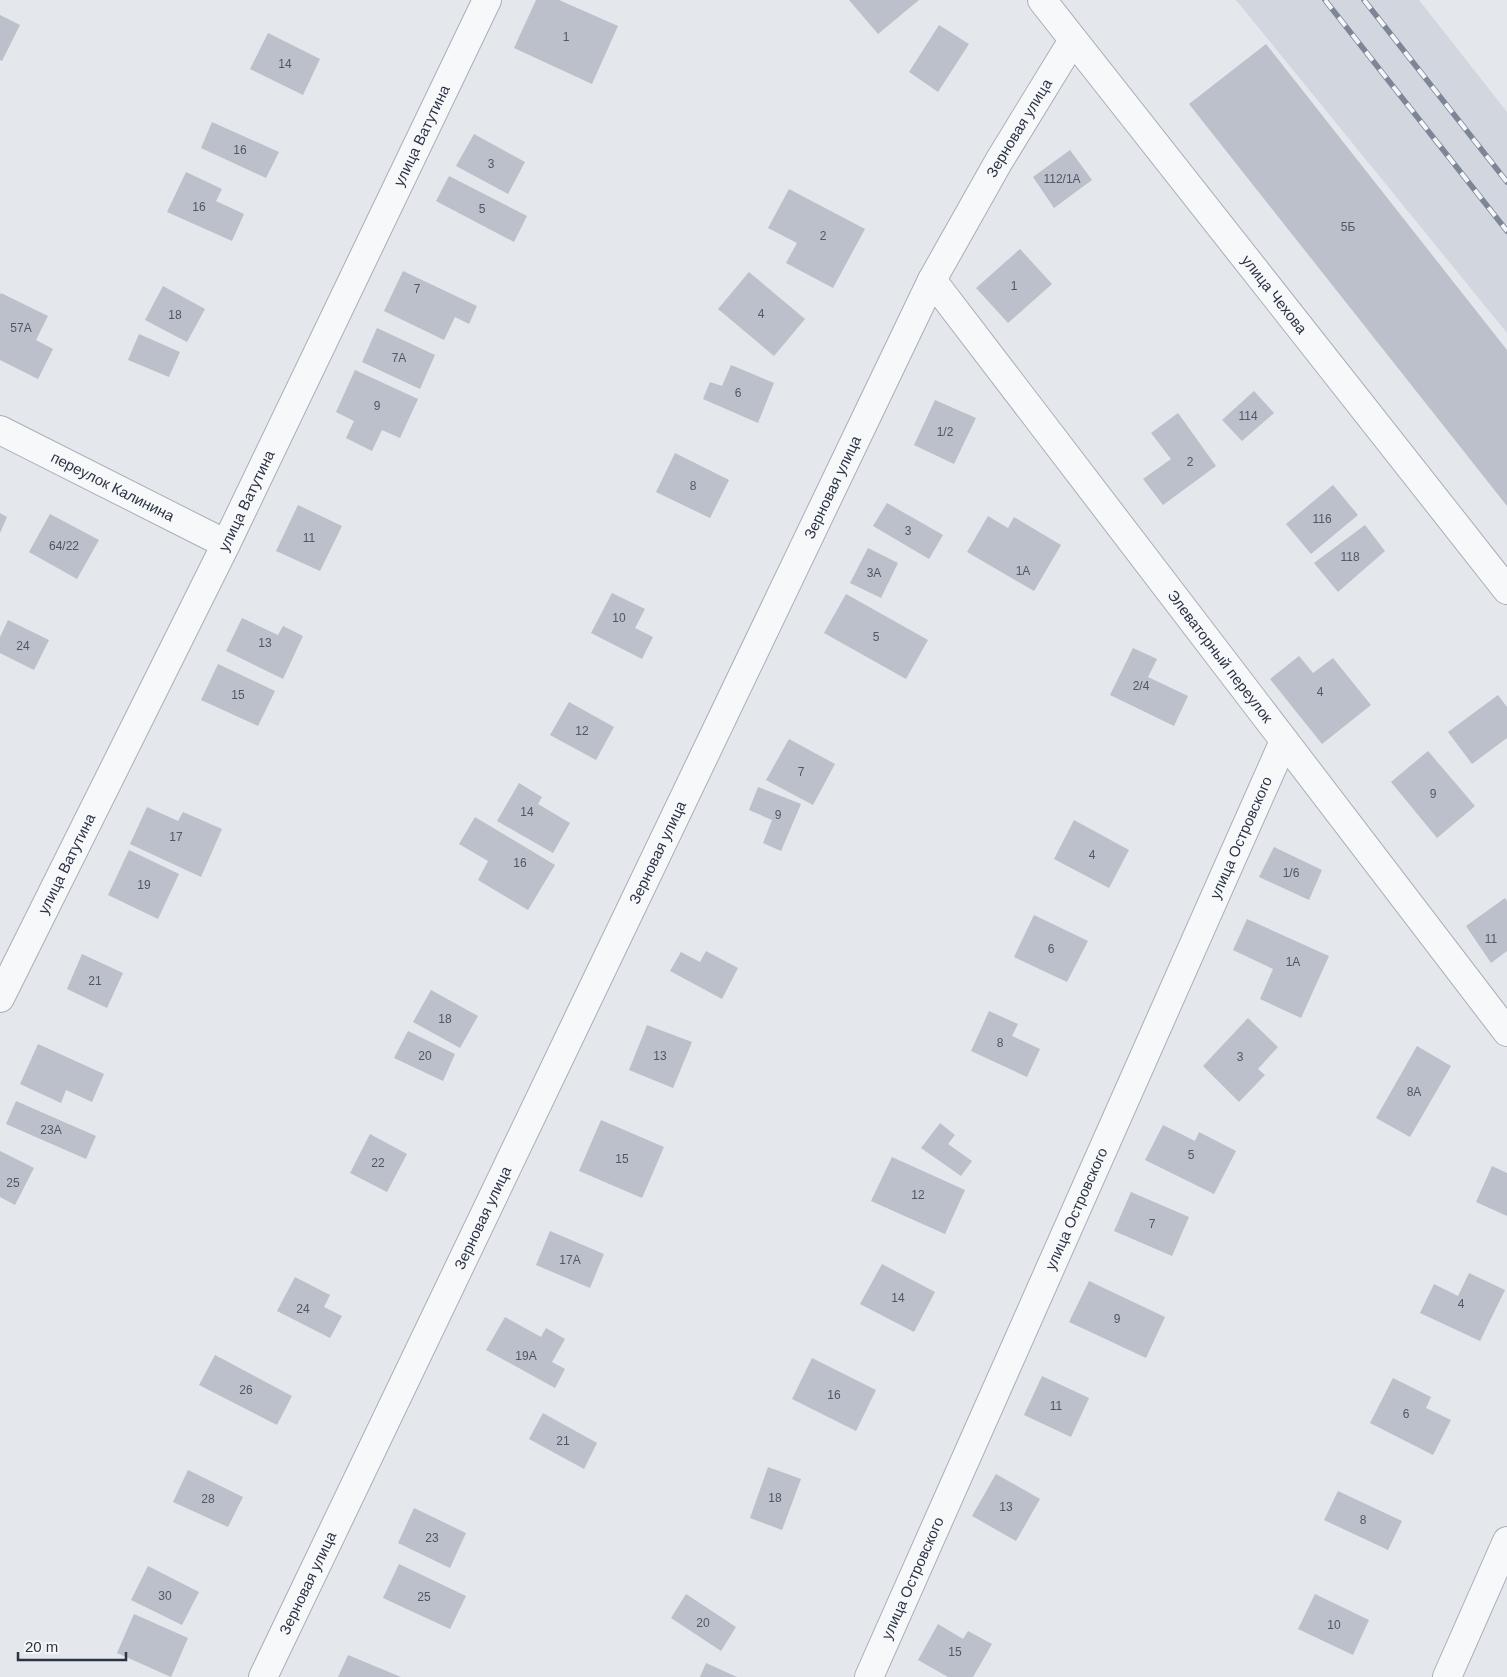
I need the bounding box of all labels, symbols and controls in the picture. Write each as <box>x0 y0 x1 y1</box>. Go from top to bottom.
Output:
house number: 1 <box>563 30 570 44</box>
house number: 14 <box>278 57 292 71</box>
street label: Зерновая улица <box>983 75 1056 180</box>
street label: улица Ватутина <box>390 82 453 189</box>
house number: 16 <box>233 143 247 157</box>
house number: 3 <box>488 157 495 171</box>
house number: 112/1А <box>1043 172 1081 186</box>
house number: 16 <box>192 200 206 214</box>
house number: 5 <box>479 202 486 216</box>
house number: 5Б <box>1341 220 1355 234</box>
house number: 2 <box>820 229 827 243</box>
street label: улица Чехова <box>1238 252 1311 337</box>
house number: 1 <box>1011 279 1018 293</box>
house number: 7 <box>414 282 421 296</box>
house number: 4 <box>758 307 765 321</box>
house number: 18 <box>168 308 182 322</box>
house number: 57А <box>10 321 32 335</box>
house number: 7А <box>392 351 406 365</box>
house number: 6 <box>735 386 742 400</box>
house number: 9 <box>374 399 381 413</box>
house number: 114 <box>1238 409 1258 423</box>
house number: 1/2 <box>937 425 954 439</box>
street label: Зерновая улица <box>800 432 864 541</box>
street label: улица Ватутина <box>215 447 278 554</box>
street label: переулок Калинина <box>48 448 178 525</box>
house number: 2 <box>1187 455 1194 469</box>
house number: 8 <box>690 479 697 493</box>
house number: 116 <box>1312 512 1332 526</box>
house number: 3 <box>905 524 912 538</box>
house number: 11 <box>303 531 316 545</box>
house number: 64/22 <box>49 539 79 553</box>
house number: 118 <box>1340 550 1360 564</box>
house number: 1А <box>1016 564 1030 578</box>
house number: 3А <box>867 566 881 580</box>
street label: Элеваторный переулок <box>1164 587 1277 726</box>
house number: 10 <box>612 611 626 625</box>
house number: 5 <box>873 630 880 644</box>
house number: 13 <box>258 636 272 650</box>
house number: 24 <box>16 639 30 653</box>
house number: 2/4 <box>1133 679 1150 693</box>
house number: 4 <box>1317 685 1324 699</box>
house number: 15 <box>231 688 245 702</box>
house number: 12 <box>575 724 589 738</box>
house number: 7 <box>798 765 805 779</box>
street label: улица Островского <box>1206 774 1275 901</box>
house number: 9 <box>1430 787 1437 801</box>
street label: Зерновая улица <box>625 798 689 907</box>
house number: 14 <box>520 805 534 819</box>
house number: 9 <box>775 808 782 822</box>
street label: улица Ватутина <box>34 810 99 916</box>
house number: 17 <box>169 830 183 844</box>
house number: 4 <box>1089 848 1096 862</box>
house number: 16 <box>513 856 527 870</box>
house number: 1/6 <box>1283 866 1300 880</box>
house number: 19 <box>137 878 151 892</box>
house number: 11 <box>1485 932 1498 946</box>
house number: 6 <box>1048 942 1055 956</box>
house number: 1А <box>1286 955 1300 969</box>
house number: 21 <box>88 974 102 988</box>
house number: 18 <box>438 1012 452 1026</box>
house number: 8 <box>997 1036 1004 1050</box>
house number: 20 <box>418 1049 432 1063</box>
house number: 13 <box>653 1049 667 1063</box>
house number: 3 <box>1237 1050 1244 1064</box>
house number: 8А <box>1407 1085 1421 1099</box>
house number: 23А <box>40 1123 62 1137</box>
street label: улица Островского <box>1042 1145 1111 1273</box>
house number: 5 <box>1188 1148 1195 1162</box>
house number: 15 <box>615 1152 629 1166</box>
house number: 22 <box>371 1156 385 1170</box>
street label: Зерновая улица <box>451 1163 515 1272</box>
house number: 25 <box>6 1176 20 1190</box>
house number: 12 <box>911 1188 925 1202</box>
house number: 7 <box>1149 1217 1156 1231</box>
house number: 17А <box>559 1253 581 1267</box>
house number: 14 <box>891 1291 905 1305</box>
house number: 4 <box>1458 1297 1465 1311</box>
house number: 24 <box>296 1302 310 1316</box>
house number: 9 <box>1114 1312 1121 1326</box>
house number: 19А <box>515 1349 537 1363</box>
house number: 26 <box>239 1383 253 1397</box>
house number: 16 <box>827 1388 841 1402</box>
house number: 11 <box>1050 1399 1063 1413</box>
house number: 6 <box>1403 1407 1410 1421</box>
house number: 21 <box>556 1434 570 1448</box>
house number: 18 <box>768 1491 782 1505</box>
house number: 28 <box>201 1492 215 1506</box>
house number: 13 <box>999 1500 1013 1514</box>
house number: 8 <box>1360 1513 1367 1527</box>
street label: улица Островского <box>878 1514 947 1642</box>
street label: Зерновая улица <box>276 1528 340 1637</box>
house number: 23 <box>425 1531 439 1545</box>
house number: 30 <box>158 1589 172 1603</box>
house number: 25 <box>417 1590 431 1604</box>
house number: 20 <box>696 1616 710 1630</box>
house number: 10 <box>1327 1618 1341 1632</box>
scale bar <box>18 1630 125 1662</box>
text: 20 m <box>25 1638 58 1655</box>
house number: 15 <box>948 1645 962 1659</box>

